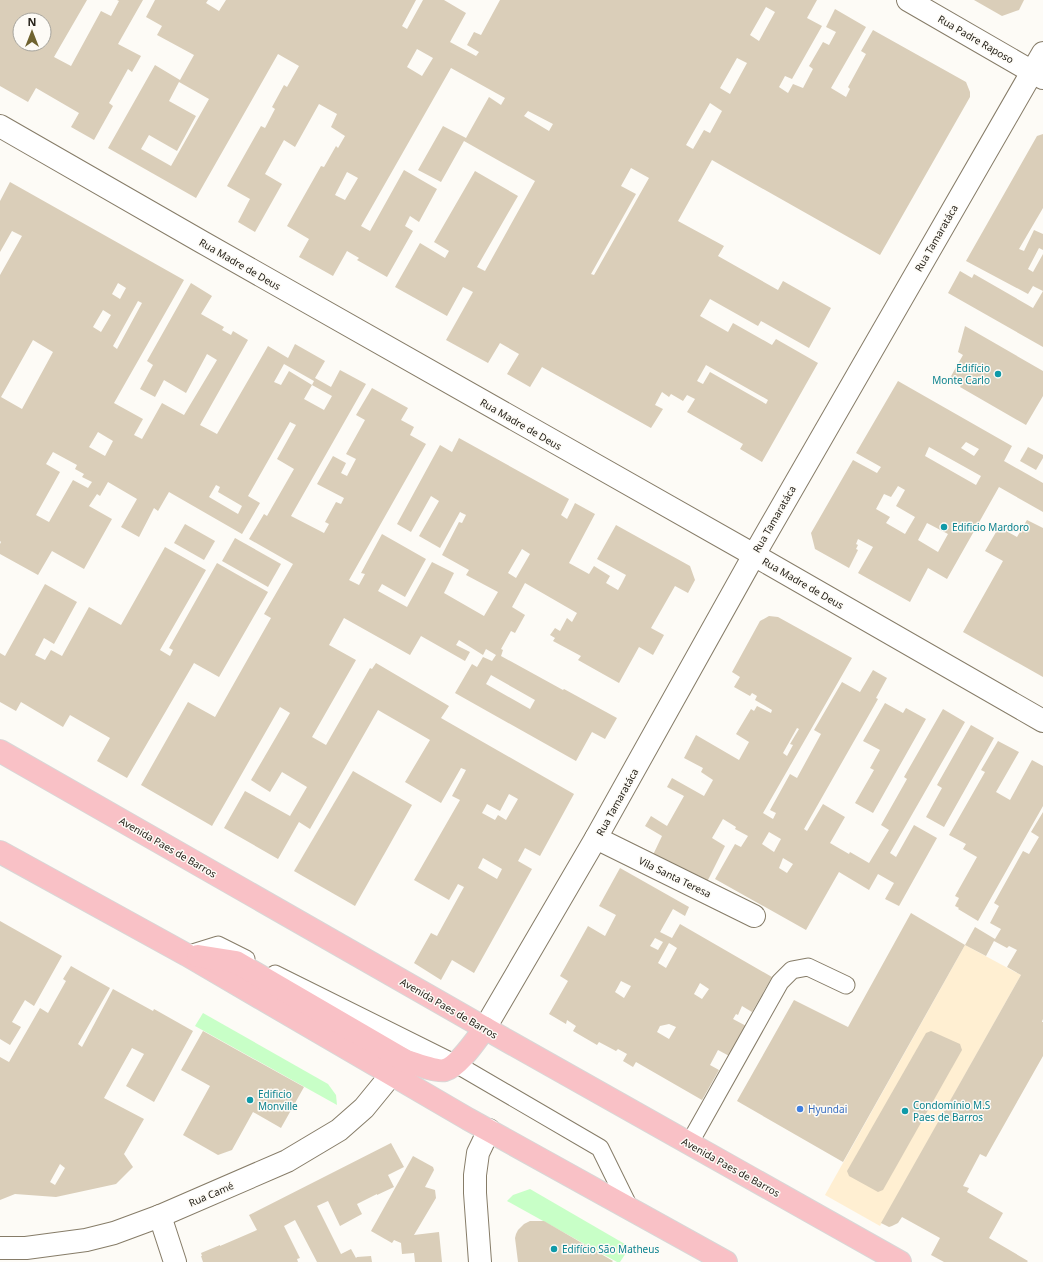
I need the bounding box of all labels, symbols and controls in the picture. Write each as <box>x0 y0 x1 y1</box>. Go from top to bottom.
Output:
north arrow <box>12 12 52 52</box>
street label: Rua Padre Raposo <box>935 12 1017 66</box>
text: N <box>28 14 36 29</box>
street label: Rua Tamaratáca <box>911 202 961 274</box>
street label: Rua Madre de Deus <box>197 235 283 293</box>
place label: Edifício Monte Carlo <box>932 361 990 387</box>
marker: Edifício Monte Carlo <box>993 369 1003 379</box>
street label: Rua Madre de Deus <box>478 395 564 453</box>
street label: Rua Tamaratáca <box>749 483 799 555</box>
place label: Edificio Mardoro <box>952 520 1029 534</box>
marker: Edificio Mardoro <box>939 522 949 532</box>
street label: Rua Madre de Deus <box>760 554 846 612</box>
street label: Rua Tamaratáca <box>593 766 641 838</box>
street label: Avenida Paes de Barros <box>117 813 219 881</box>
street label: Vila Santa Teresa <box>636 853 714 901</box>
street label: Avenida Paes de Barros <box>398 974 500 1042</box>
place label: Edificio Monville <box>258 1087 298 1113</box>
marker: Edificio Monville <box>245 1095 255 1105</box>
place label: Condomínio M.S Paes de Barros <box>913 1098 991 1124</box>
place label: Hyundai <box>808 1102 847 1116</box>
marker: Hyundai <box>795 1104 805 1114</box>
marker: Condomínio M.S Paes de Barros <box>900 1106 910 1116</box>
street label: Avenida Paes de Barros <box>679 1134 783 1200</box>
street label: Rua Camé <box>186 1178 236 1210</box>
place label: Edifício São Matheus <box>562 1242 659 1256</box>
marker: Edifício São Matheus <box>549 1244 559 1254</box>

